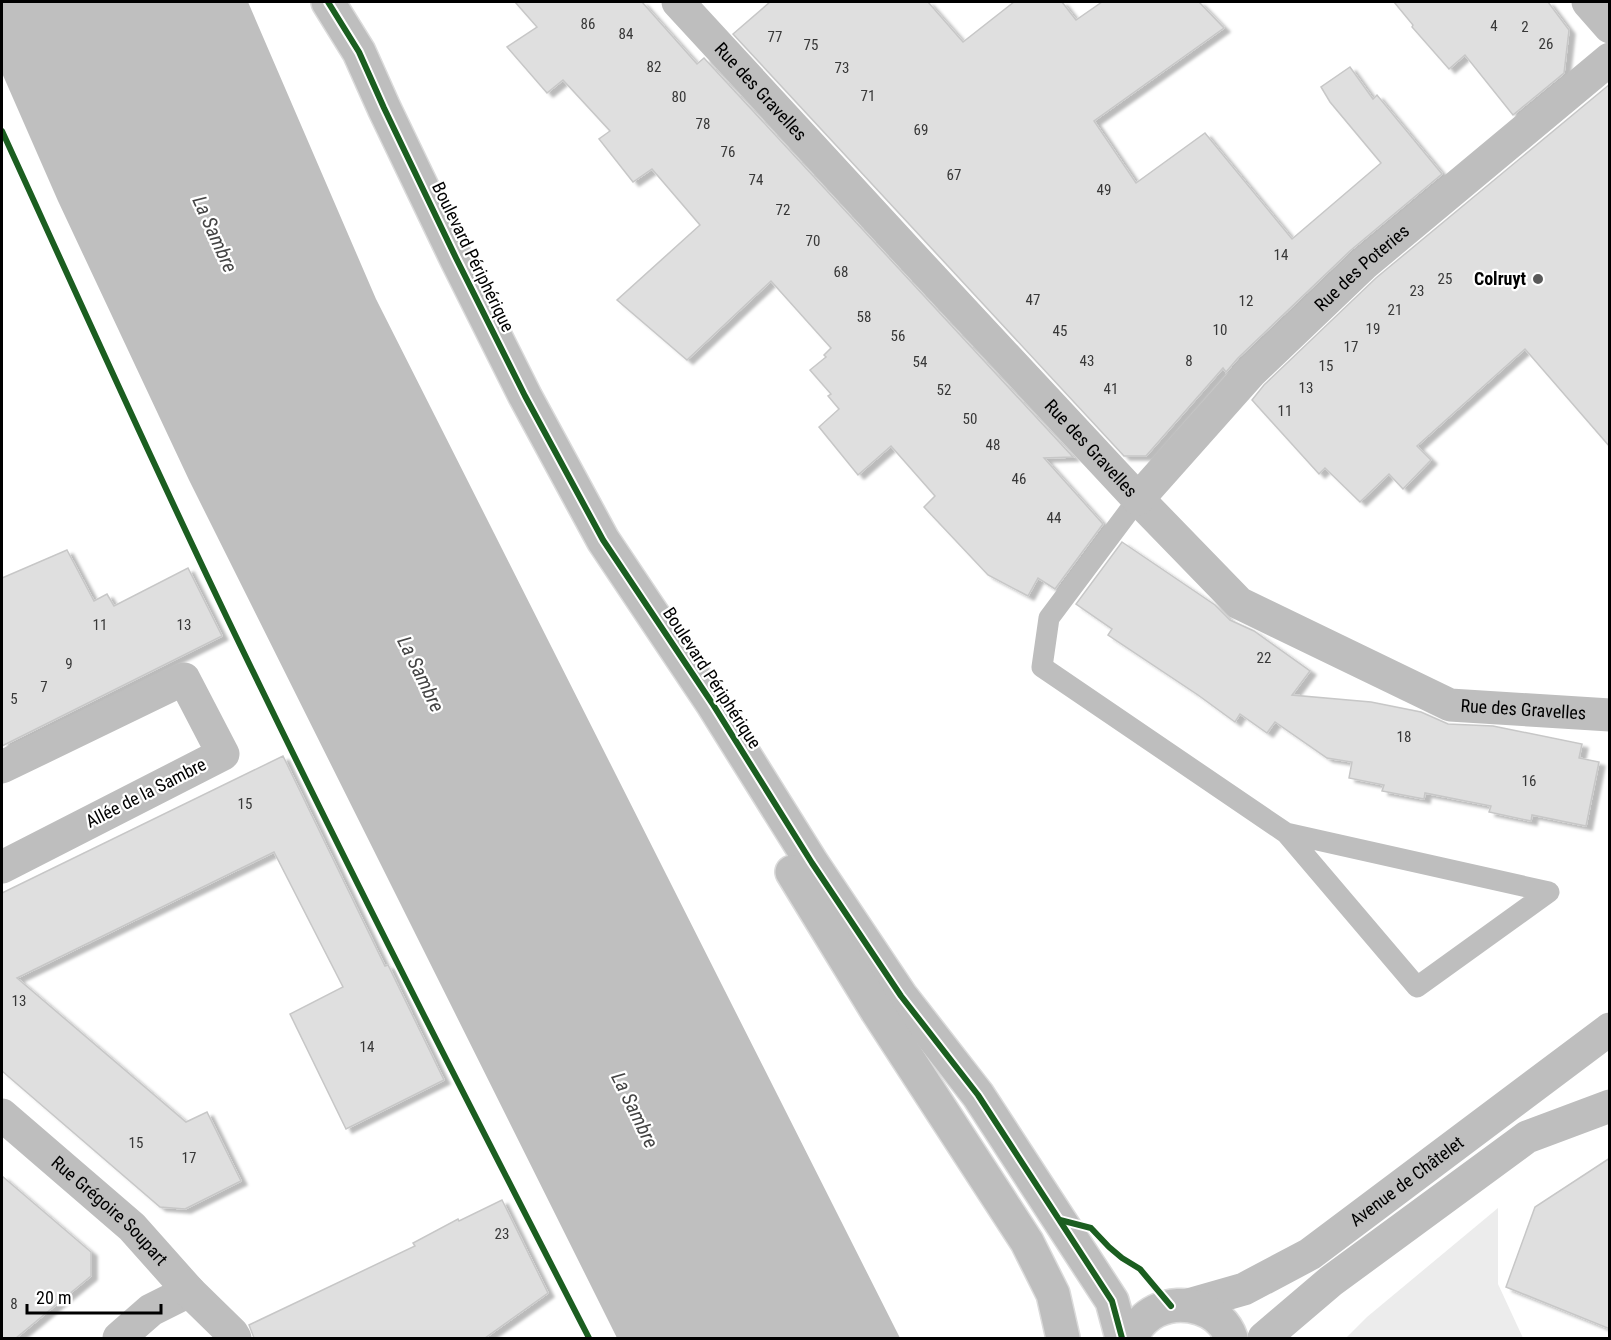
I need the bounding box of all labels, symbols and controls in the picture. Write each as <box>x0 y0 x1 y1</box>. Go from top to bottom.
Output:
house number: 86 <box>581 15 595 33</box>
house number: 4 <box>1490 17 1498 35</box>
house number: 2 <box>1521 18 1529 36</box>
house number: 84 <box>619 25 633 43</box>
house number: 77 <box>768 28 782 46</box>
house number: 26 <box>1539 35 1553 53</box>
house number: 75 <box>804 36 818 54</box>
street label: Rue des Gravelles <box>711 38 811 145</box>
house number: 82 <box>647 58 661 76</box>
house number: 73 <box>835 59 849 77</box>
house number: 71 <box>861 87 875 105</box>
house number: 80 <box>672 88 686 106</box>
house number: 78 <box>696 115 710 133</box>
house number: 69 <box>914 121 928 139</box>
house number: 76 <box>721 143 735 161</box>
house number: 67 <box>947 166 961 184</box>
house number: 74 <box>749 171 763 189</box>
street label: Boulevard Périphérique <box>428 178 519 335</box>
house number: 49 <box>1097 181 1111 199</box>
water label: La Sambre <box>187 192 243 276</box>
house number: 72 <box>776 201 790 219</box>
street label: Rue des Poteries <box>1310 220 1413 316</box>
house number: 70 <box>806 232 820 250</box>
house number: 14 <box>1274 246 1288 264</box>
house number: 68 <box>834 263 848 281</box>
place label: Colruyt <box>1474 268 1526 289</box>
house number: 25 <box>1438 270 1452 288</box>
marker: Colruyt <box>1531 272 1545 286</box>
house number: 23 <box>1410 282 1424 300</box>
house number: 47 <box>1026 291 1040 309</box>
house number: 12 <box>1239 292 1253 310</box>
house number: 21 <box>1388 301 1402 319</box>
house number: 58 <box>857 308 871 326</box>
house number: 19 <box>1366 320 1380 338</box>
house number: 10 <box>1213 321 1227 339</box>
house number: 45 <box>1053 322 1067 340</box>
house number: 56 <box>891 327 905 345</box>
house number: 17 <box>1344 338 1358 356</box>
house number: 43 <box>1080 352 1094 370</box>
house number: 8 <box>1185 352 1193 370</box>
house number: 54 <box>913 353 927 371</box>
house number: 15 <box>1319 357 1333 375</box>
house number: 13 <box>1299 379 1313 397</box>
house number: 41 <box>1104 380 1118 398</box>
house number: 52 <box>937 381 951 399</box>
street label: Rue des Gravelles <box>1041 395 1142 501</box>
house number: 11 <box>1278 402 1292 420</box>
house number: 50 <box>963 410 977 428</box>
house number: 48 <box>986 436 1000 454</box>
house number: 46 <box>1012 470 1026 488</box>
house number: 44 <box>1047 509 1061 527</box>
street label: Boulevard Périphérique <box>659 603 766 752</box>
house number: 11 <box>93 616 107 634</box>
house number: 13 <box>177 616 191 634</box>
water label: La Sambre <box>392 632 450 716</box>
house number: 22 <box>1257 649 1271 667</box>
house number: 9 <box>65 655 73 673</box>
house number: 7 <box>40 678 48 696</box>
house number: 5 <box>10 690 18 708</box>
street label: Rue des Gravelles <box>1460 695 1587 723</box>
house number: 18 <box>1397 728 1411 746</box>
street label: Allée de la Sambre <box>82 753 209 832</box>
house number: 16 <box>1522 772 1536 790</box>
house number: 15 <box>238 795 252 813</box>
house number: 13 <box>12 992 26 1010</box>
house number: 14 <box>360 1038 374 1056</box>
water label: La Sambre <box>606 1068 664 1152</box>
street label: Avenue de Châtelet <box>1346 1132 1468 1230</box>
house number: 15 <box>129 1134 143 1152</box>
house number: 17 <box>182 1149 196 1167</box>
street label: Rue Grégoire Soupart <box>47 1151 172 1269</box>
house number: 23 <box>495 1225 509 1243</box>
scale bar <box>27 1277 160 1315</box>
text: 20 m <box>36 1287 71 1308</box>
house number: 8 <box>10 1295 18 1313</box>

